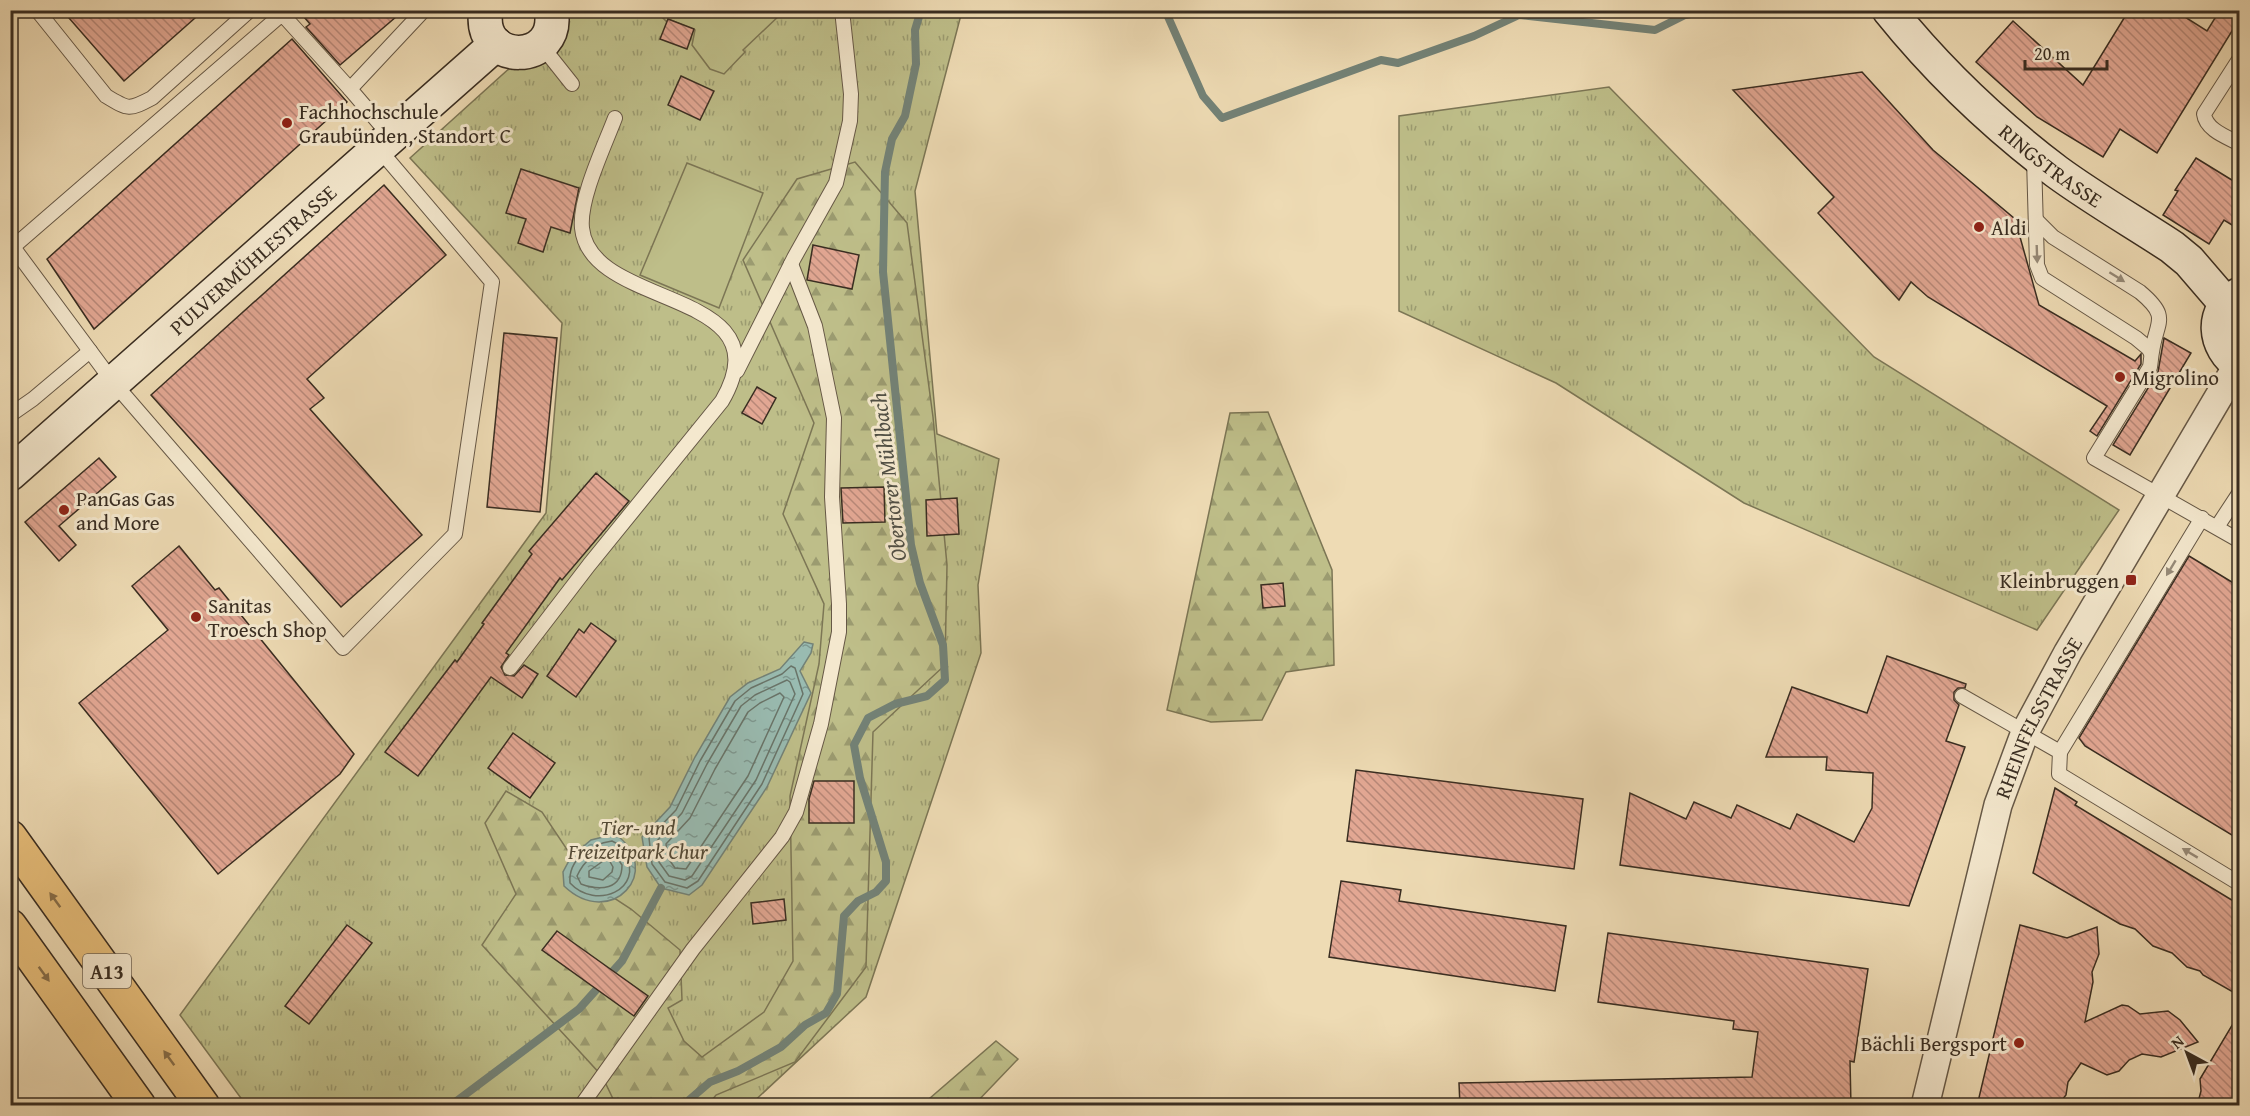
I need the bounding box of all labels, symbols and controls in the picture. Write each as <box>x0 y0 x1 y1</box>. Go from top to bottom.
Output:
scale bar <box>2025 33 2108 71</box>
text: 20 m <box>2034 40 2070 67</box>
place label: Fachhochschule Graubünden, Standort C <box>299 96 511 151</box>
marker: Fachhochschule Graubünden, Standort C <box>280 116 294 130</box>
street label: RINGSTRASSE <box>1992 116 2109 215</box>
street label: PULVERMÜHLESTRASSE <box>162 177 343 342</box>
place label: Aldi <box>1991 212 2027 243</box>
marker: Aldi <box>1972 220 1986 234</box>
one-way arrow <box>2032 245 2041 264</box>
one-way arrow <box>2109 272 2126 283</box>
place label: Migrolino <box>2132 362 2219 393</box>
marker: Migrolino <box>2113 370 2127 384</box>
water label: Obertorer Mühlbach <box>862 391 914 563</box>
place label: PanGas Gas and More <box>76 483 175 538</box>
marker: PanGas Gas and More <box>57 503 71 517</box>
one-way arrow <box>2166 560 2177 576</box>
place label: Kleinbruggen <box>2000 565 2119 596</box>
marker: Kleinbruggen <box>2124 573 2138 587</box>
place label: Sanitas Troesch Shop <box>208 590 327 645</box>
marker: Sanitas Troesch Shop <box>189 610 203 624</box>
street label: RHEINFELSSTRASSE <box>1986 630 2090 803</box>
park label: Tier- und Freizeitpark Chur <box>567 812 709 867</box>
one-way arrow <box>2181 848 2198 859</box>
one-way arrow <box>49 892 61 908</box>
road number: A13 <box>83 954 131 988</box>
one-way arrow <box>38 966 50 981</box>
north arrow <box>2157 1023 2217 1083</box>
place label: Bächli Bergsport <box>1861 1028 2008 1059</box>
text: N <box>2165 1029 2189 1054</box>
marker: Bächli Bergsport <box>2012 1036 2026 1050</box>
one-way arrow <box>164 1050 175 1066</box>

